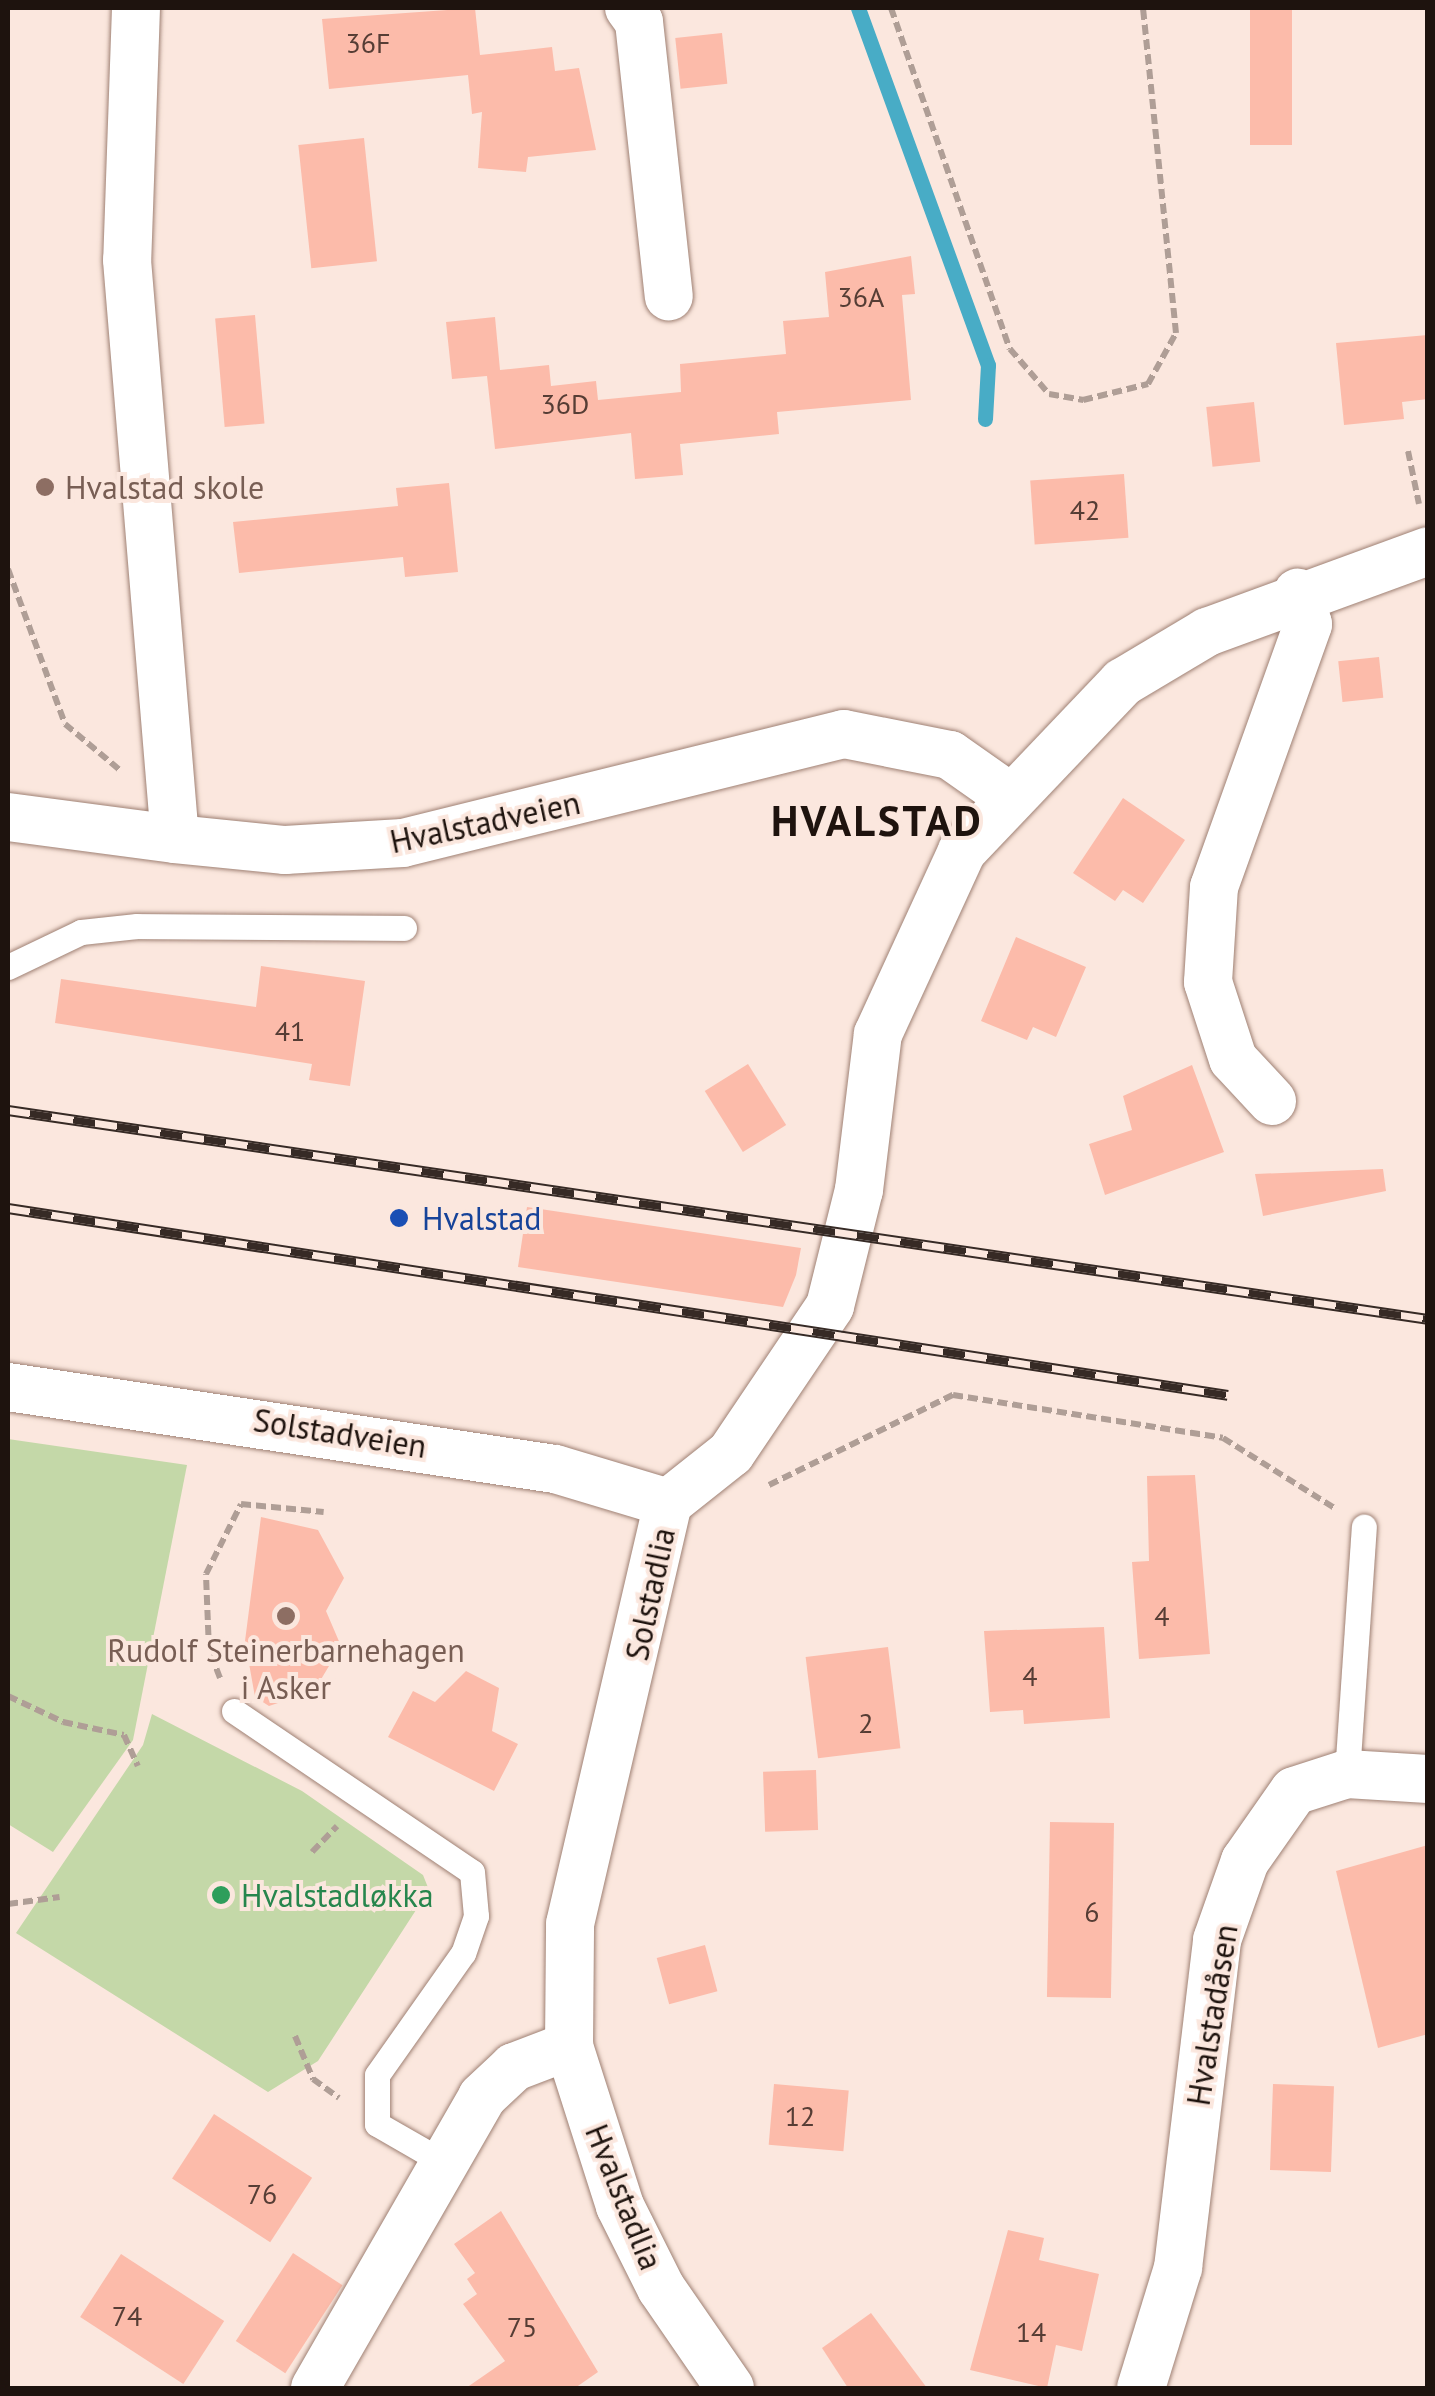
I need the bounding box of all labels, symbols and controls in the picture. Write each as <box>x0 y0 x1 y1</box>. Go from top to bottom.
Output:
house number: 36F <box>346 26 390 60</box>
house number: 36A <box>838 280 884 314</box>
house number: 36D <box>541 387 589 421</box>
place label: Hvalstad skole <box>65 468 264 506</box>
marker: Hvalstad skole <box>34 476 56 498</box>
house number: 42 <box>1070 493 1100 527</box>
street label: Hvalstadveien <box>387 783 583 861</box>
district label: HVALSTAD <box>771 796 983 846</box>
house number: 41 <box>275 1014 305 1048</box>
place label: Hvalstad <box>422 1199 542 1237</box>
marker: Hvalstad <box>386 1205 412 1231</box>
street label: Solstadveien <box>251 1400 429 1466</box>
street label: Solstadlia <box>617 1524 683 1664</box>
house number: 4 <box>1154 1599 1170 1633</box>
marker: Rudolf Steinerbarnehagen i Asker <box>275 1605 297 1627</box>
place label: Rudolf Steinerbarnehagen i Asker <box>107 1632 465 1707</box>
house number: 4 <box>1022 1659 1038 1693</box>
house number: 2 <box>858 1706 874 1740</box>
place label: Hvalstadløkka <box>241 1876 434 1914</box>
marker: Hvalstadløkka <box>210 1884 232 1906</box>
house number: 6 <box>1084 1895 1100 1929</box>
street label: Hvalstadåsen <box>1179 1922 1245 2108</box>
house number: 12 <box>785 2099 815 2133</box>
street label: Hvalstadlia <box>577 2119 671 2275</box>
house number: 76 <box>247 2177 277 2211</box>
house number: 74 <box>112 2299 142 2333</box>
house number: 75 <box>507 2310 537 2344</box>
house number: 14 <box>1016 2315 1046 2349</box>

